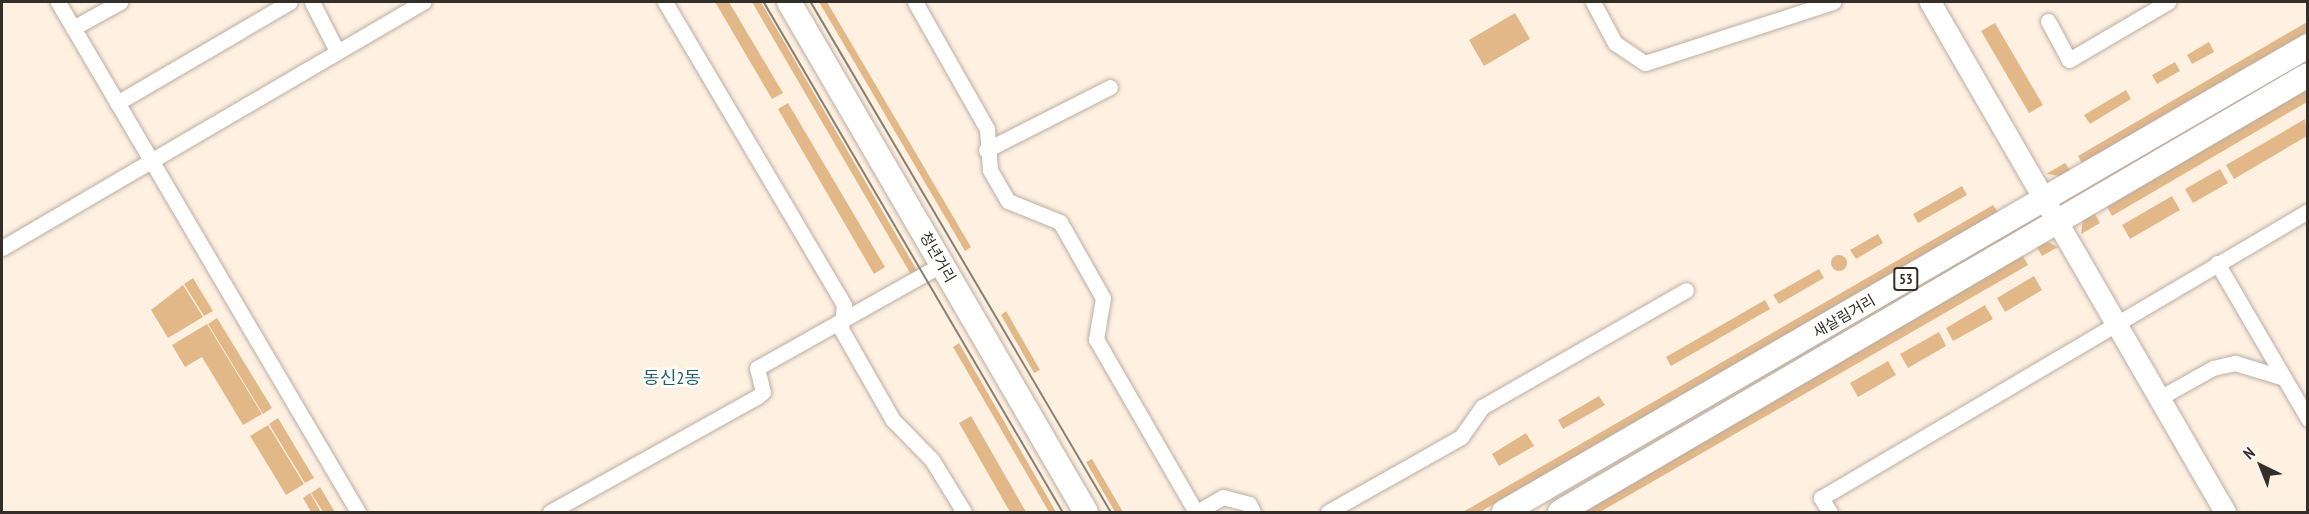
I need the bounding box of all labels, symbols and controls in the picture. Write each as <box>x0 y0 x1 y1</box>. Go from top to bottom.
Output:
street label: 청년거리 <box>916 229 960 285</box>
road number: 53 <box>1892 268 1920 290</box>
street label: 새살림거리 <box>1810 291 1878 341</box>
district label: 동신2동 <box>643 367 701 389</box>
north arrow <box>2231 436 2291 496</box>
text: N <box>2239 443 2259 463</box>

